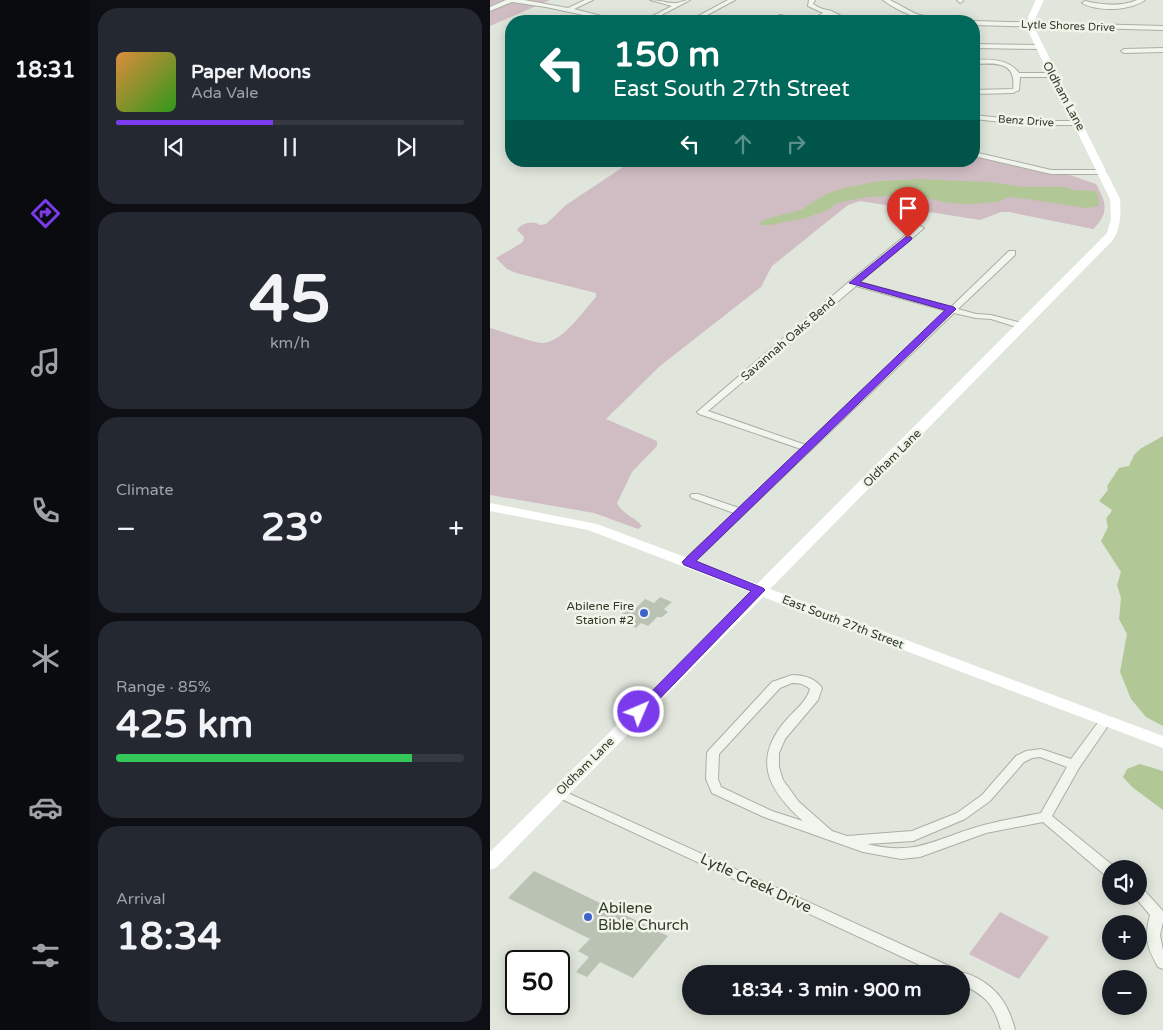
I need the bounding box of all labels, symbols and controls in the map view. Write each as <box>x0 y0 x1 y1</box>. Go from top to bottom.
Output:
street label: Lytle Shores Drive <box>1021 18 1115 34</box>
text: 150 m <box>613 34 720 76</box>
icon: left <box>530 35 595 100</box>
text: 18:31 <box>15 57 75 83</box>
street label: Oldham Lane <box>1040 59 1088 133</box>
text: Paper Moons <box>191 61 311 83</box>
text: East South 27th Street <box>613 76 850 102</box>
text: Ada Vale <box>191 83 258 103</box>
street label: Benz Drive <box>998 113 1054 129</box>
icon: left <box>676 130 704 158</box>
icon: ahead <box>729 130 757 158</box>
icon: right <box>782 130 810 158</box>
icon: previous <box>160 133 188 161</box>
icon: pause <box>276 133 304 161</box>
icon: next <box>392 133 420 161</box>
pin <box>887 187 929 238</box>
icon: arrive <box>894 194 922 222</box>
icon: directions <box>28 196 63 231</box>
text: 45 <box>249 261 331 340</box>
street label: Savannah Oaks Bend <box>738 294 838 384</box>
text: km/h <box>270 333 310 353</box>
icon: music <box>28 345 63 380</box>
street label: Oldham Lane <box>860 426 924 490</box>
text: Climate <box>116 480 174 500</box>
icon: phone <box>28 493 63 528</box>
text: 23° <box>261 505 323 551</box>
text: − <box>116 512 136 546</box>
text: + <box>448 512 464 546</box>
street label: East South 27th Street <box>780 592 906 652</box>
place label: Abilene Fire Station #2 <box>566 599 634 627</box>
marker: Abilene Fire Station #2 <box>638 607 650 619</box>
icon: climate <box>28 641 63 676</box>
text: Range · 85% <box>116 677 211 697</box>
position arrow <box>612 685 664 737</box>
text: 425 km <box>116 702 253 748</box>
street label: Oldham Lane <box>553 734 617 798</box>
icon: car <box>28 790 63 825</box>
street label: Lytle Creek Drive <box>697 849 815 917</box>
map controls <box>1102 860 1147 1015</box>
button: sound <box>1102 860 1147 905</box>
text: Arrival <box>116 889 165 909</box>
place label: Abilene Bible Church <box>598 899 689 934</box>
marker: Abilene Bible Church <box>582 911 594 923</box>
text: 18:34 <box>116 914 221 960</box>
button: + <box>1102 915 1147 960</box>
icon: filters <box>28 938 63 973</box>
speed limit sign: 50 <box>505 950 570 1015</box>
button: − <box>1102 970 1147 1015</box>
text: 18:34 · 3 min · 900 m <box>730 979 922 1001</box>

